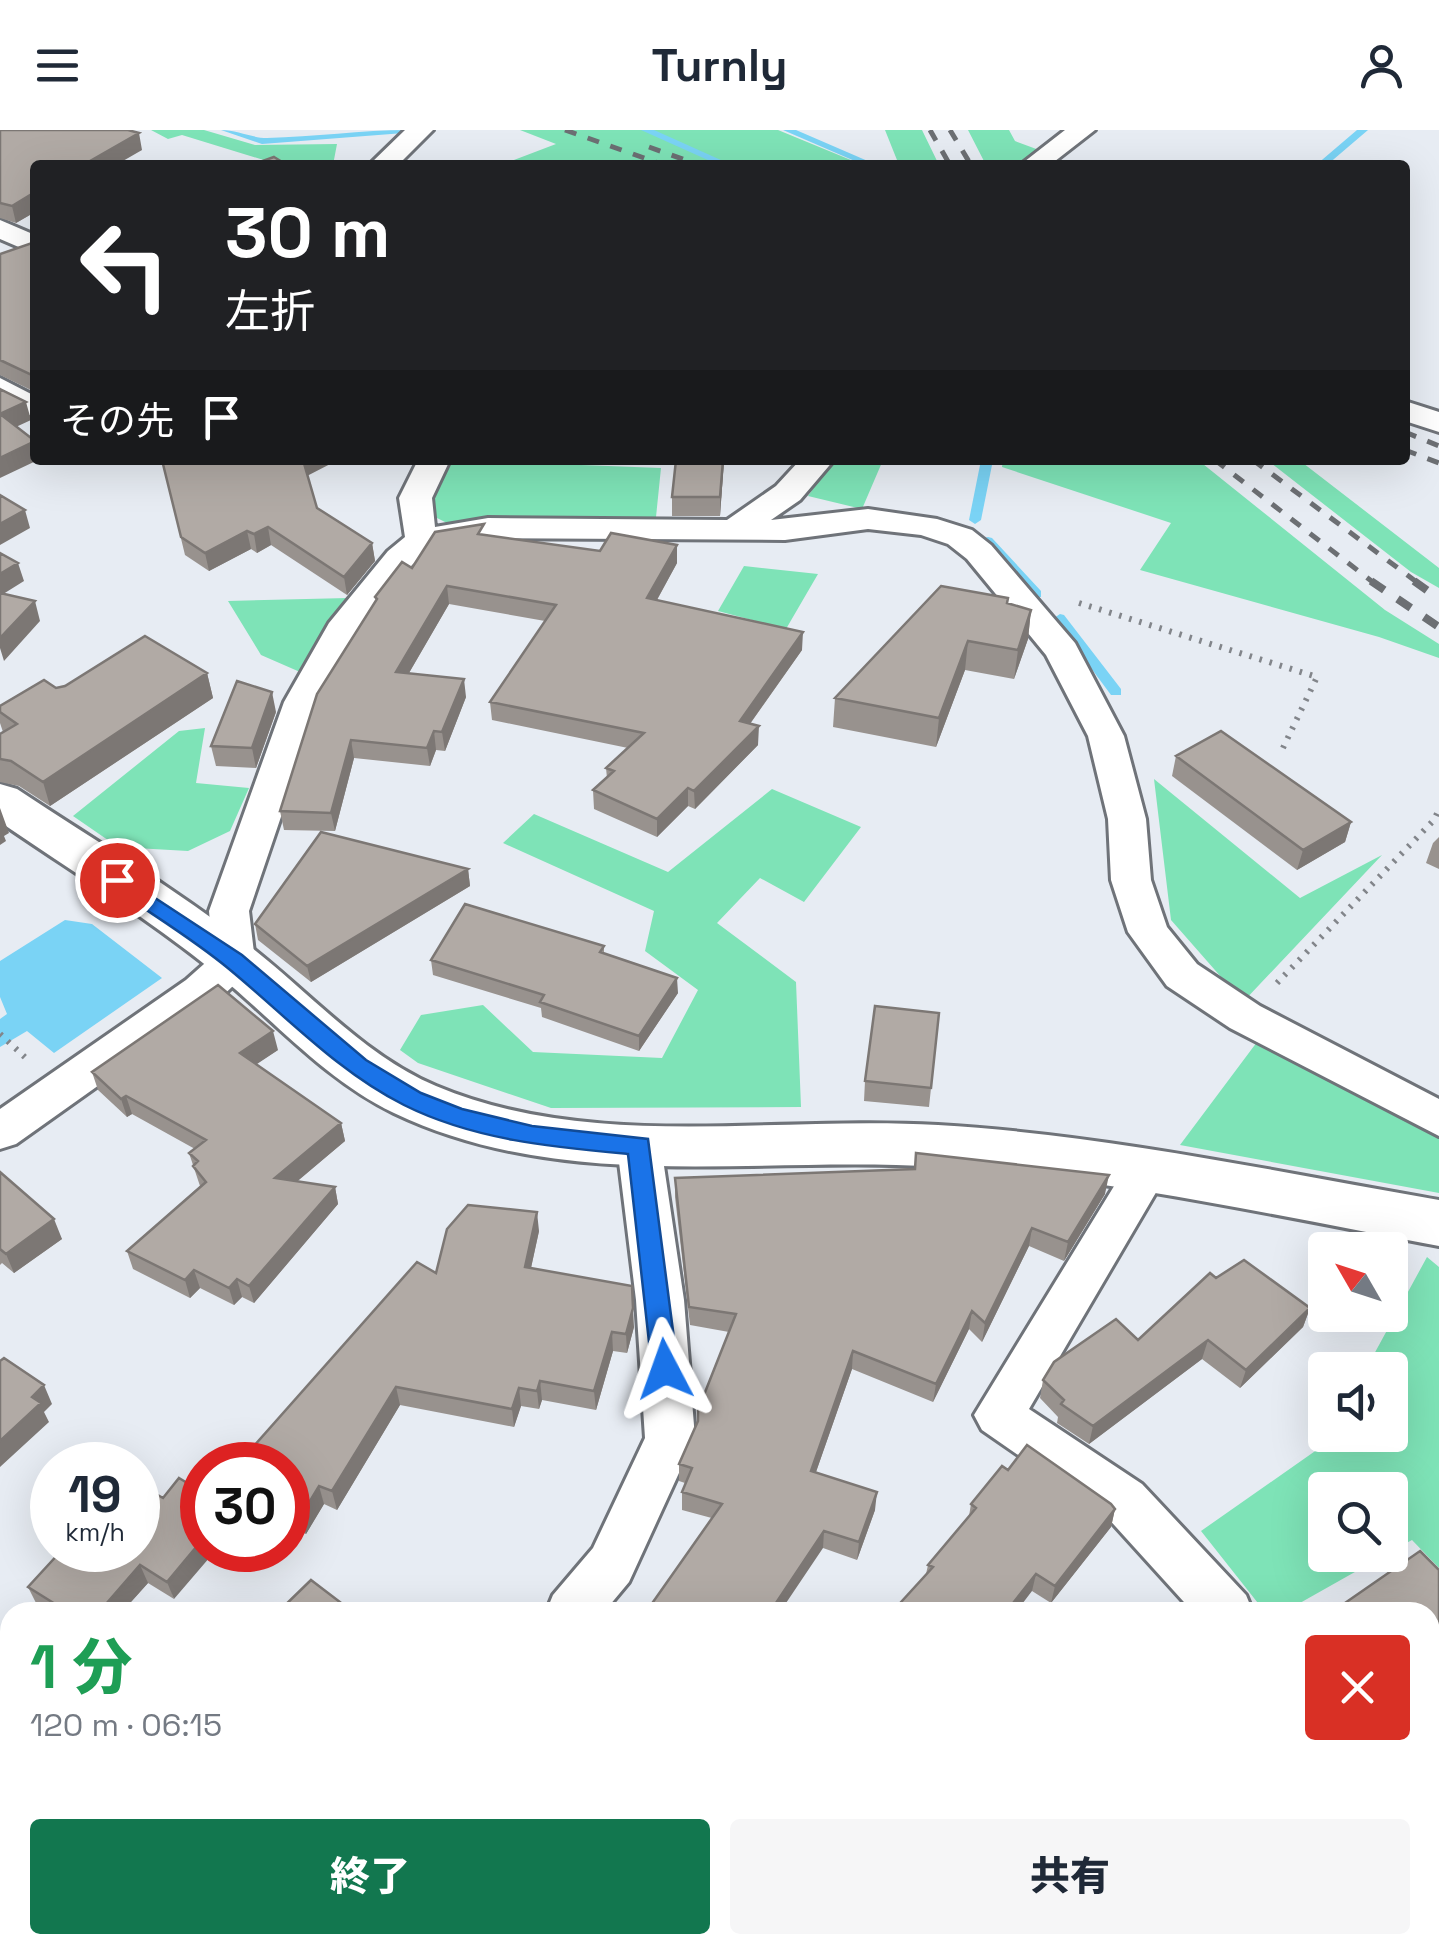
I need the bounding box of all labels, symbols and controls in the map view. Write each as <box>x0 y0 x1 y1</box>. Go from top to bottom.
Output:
text: Turnly <box>651 37 788 94</box>
icon: menu <box>30 38 85 93</box>
icon: person <box>1354 38 1409 93</box>
text: 30 m <box>225 188 390 277</box>
icon: left <box>60 200 190 330</box>
text: 左折 <box>225 283 315 340</box>
icon: arrive <box>194 390 249 445</box>
text: その先 <box>60 397 174 445</box>
pin <box>75 838 160 923</box>
icon: arrive <box>90 853 145 908</box>
north arrow <box>1308 1232 1408 1332</box>
map controls <box>1308 1232 1408 1572</box>
position arrow <box>613 1317 717 1421</box>
button: sound <box>1308 1352 1408 1452</box>
speed limit sign: 30 <box>180 1442 310 1572</box>
text: 19 <box>68 1463 122 1527</box>
button: search <box>1308 1472 1408 1572</box>
text: km/h <box>65 1516 125 1548</box>
text: 1 分 <box>30 1629 132 1706</box>
button: close <box>1305 1635 1410 1740</box>
text: 120 m · 06:15 <box>30 1705 222 1745</box>
button: 終了 <box>30 1819 710 1934</box>
button: 共有 <box>730 1819 1410 1934</box>

